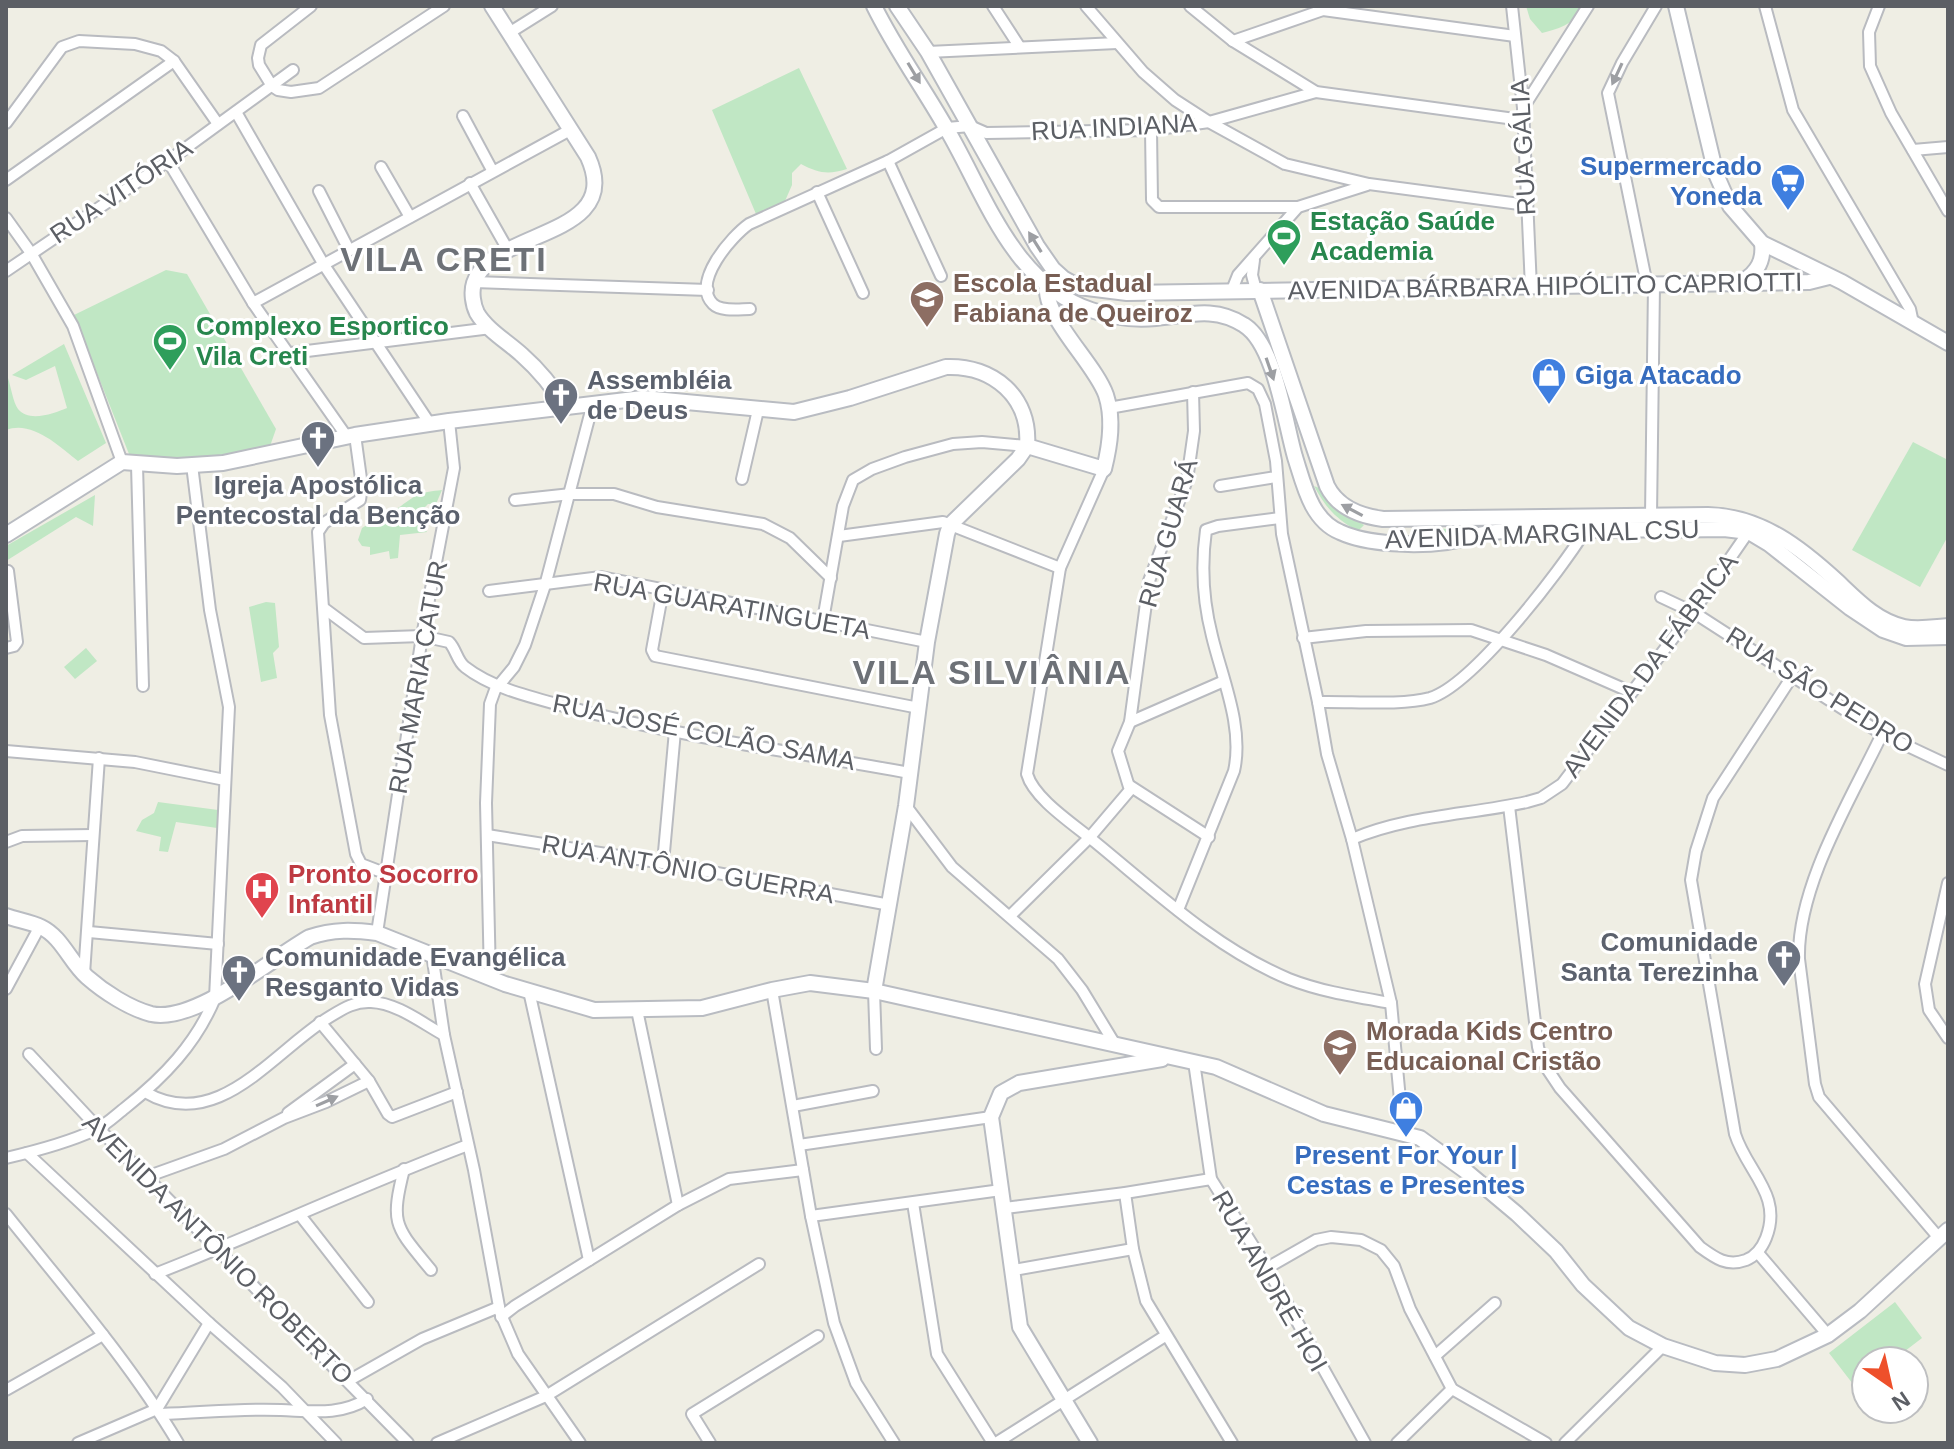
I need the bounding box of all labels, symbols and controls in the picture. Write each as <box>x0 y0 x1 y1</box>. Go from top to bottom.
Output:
one-way arrow <box>906 62 920 84</box>
one-way arrow <box>1610 62 1624 85</box>
street label: RUA GÁLIA <box>1504 77 1542 216</box>
street label: RUA INDIANA <box>1030 108 1198 146</box>
street label: RUA VITÓRIA <box>44 132 198 249</box>
place label: Supermercado Yoneda <box>1580 151 1763 211</box>
supermarket icon: Supermercado Yoneda <box>1769 162 1807 212</box>
place label: Estação Saúde Academia <box>1310 206 1495 266</box>
sports icon: Estação Saúde Academia <box>1265 217 1303 267</box>
one-way arrow <box>1029 231 1043 253</box>
district label: VILA CRETI <box>340 240 548 278</box>
street label: AVENIDA BÁRBARA HIPÓLITO CAPRIOTTI <box>1287 267 1803 305</box>
place label: Escola Estadual Fabiana de Queiroz <box>953 268 1193 328</box>
school or university icon: Escola Estadual Fabiana de Queiroz <box>908 279 946 329</box>
place label: Complexo Esportico Vila Creti <box>196 311 449 371</box>
sports icon: Complexo Esportico Vila Creti <box>151 322 189 372</box>
shop icon: Giga Atacado <box>1530 356 1568 406</box>
one-way arrow <box>1265 357 1277 381</box>
place label: Giga Atacado <box>1575 360 1742 390</box>
place label: Assembléia de Deus <box>587 365 732 425</box>
church icon: Assembléia de Deus <box>542 376 580 426</box>
church icon: Igreja Apostólica Pentecostal da Benção <box>299 419 337 469</box>
street label: RUA GUARÁ <box>1132 455 1204 611</box>
place label: Igreja Apostólica Pentecostal da Benção <box>176 470 460 530</box>
one-way arrow <box>1340 503 1363 516</box>
street label: AVENIDA MARGINAL CSU <box>1384 514 1700 554</box>
street label: AVENIDA DA FÁBRICA <box>1556 547 1744 783</box>
street label: RUA MARIA CATUR <box>383 558 453 796</box>
street label: RUA GUARATINGUETA <box>591 567 873 645</box>
street label: RUA SÃO PEDRO <box>1721 620 1919 760</box>
district label: VILA SILVIÂNIA <box>852 653 1132 691</box>
street label: RUA JOSÉ COLÃO SAMA <box>550 688 859 776</box>
street label: RUA ANTÔNIO GUERRA <box>540 829 837 910</box>
place label: Pronto Socorro Infantil <box>288 859 479 919</box>
hospital icon: Pronto Socorro Infantil <box>243 870 281 920</box>
place label: Comunidade Santa Terezinha <box>1561 927 1759 987</box>
church icon: Comunidade Santa Terezinha <box>1765 938 1803 988</box>
place label: Comunidade Evangélica Resganto Vidas <box>265 942 566 1002</box>
church icon: Comunidade Evangélica Resganto Vidas <box>220 953 258 1003</box>
place label: Morada Kids Centro Educaional Cristão <box>1366 1016 1613 1076</box>
school or university icon: Morada Kids Centro Educaional Cristão <box>1321 1027 1359 1077</box>
shop icon: Present For Your | Cestas e Presentes <box>1387 1089 1425 1139</box>
one-way arrow <box>315 1094 339 1108</box>
street label: AVENIDA ANTÔNIO ROBERTO <box>77 1108 359 1390</box>
place label: Present For Your | Cestas e Presentes <box>1287 1140 1525 1200</box>
street label: RUA ANDRÉ HOI <box>1206 1185 1334 1377</box>
north arrow <box>1850 1345 1930 1425</box>
text: N <box>1887 1386 1914 1416</box>

